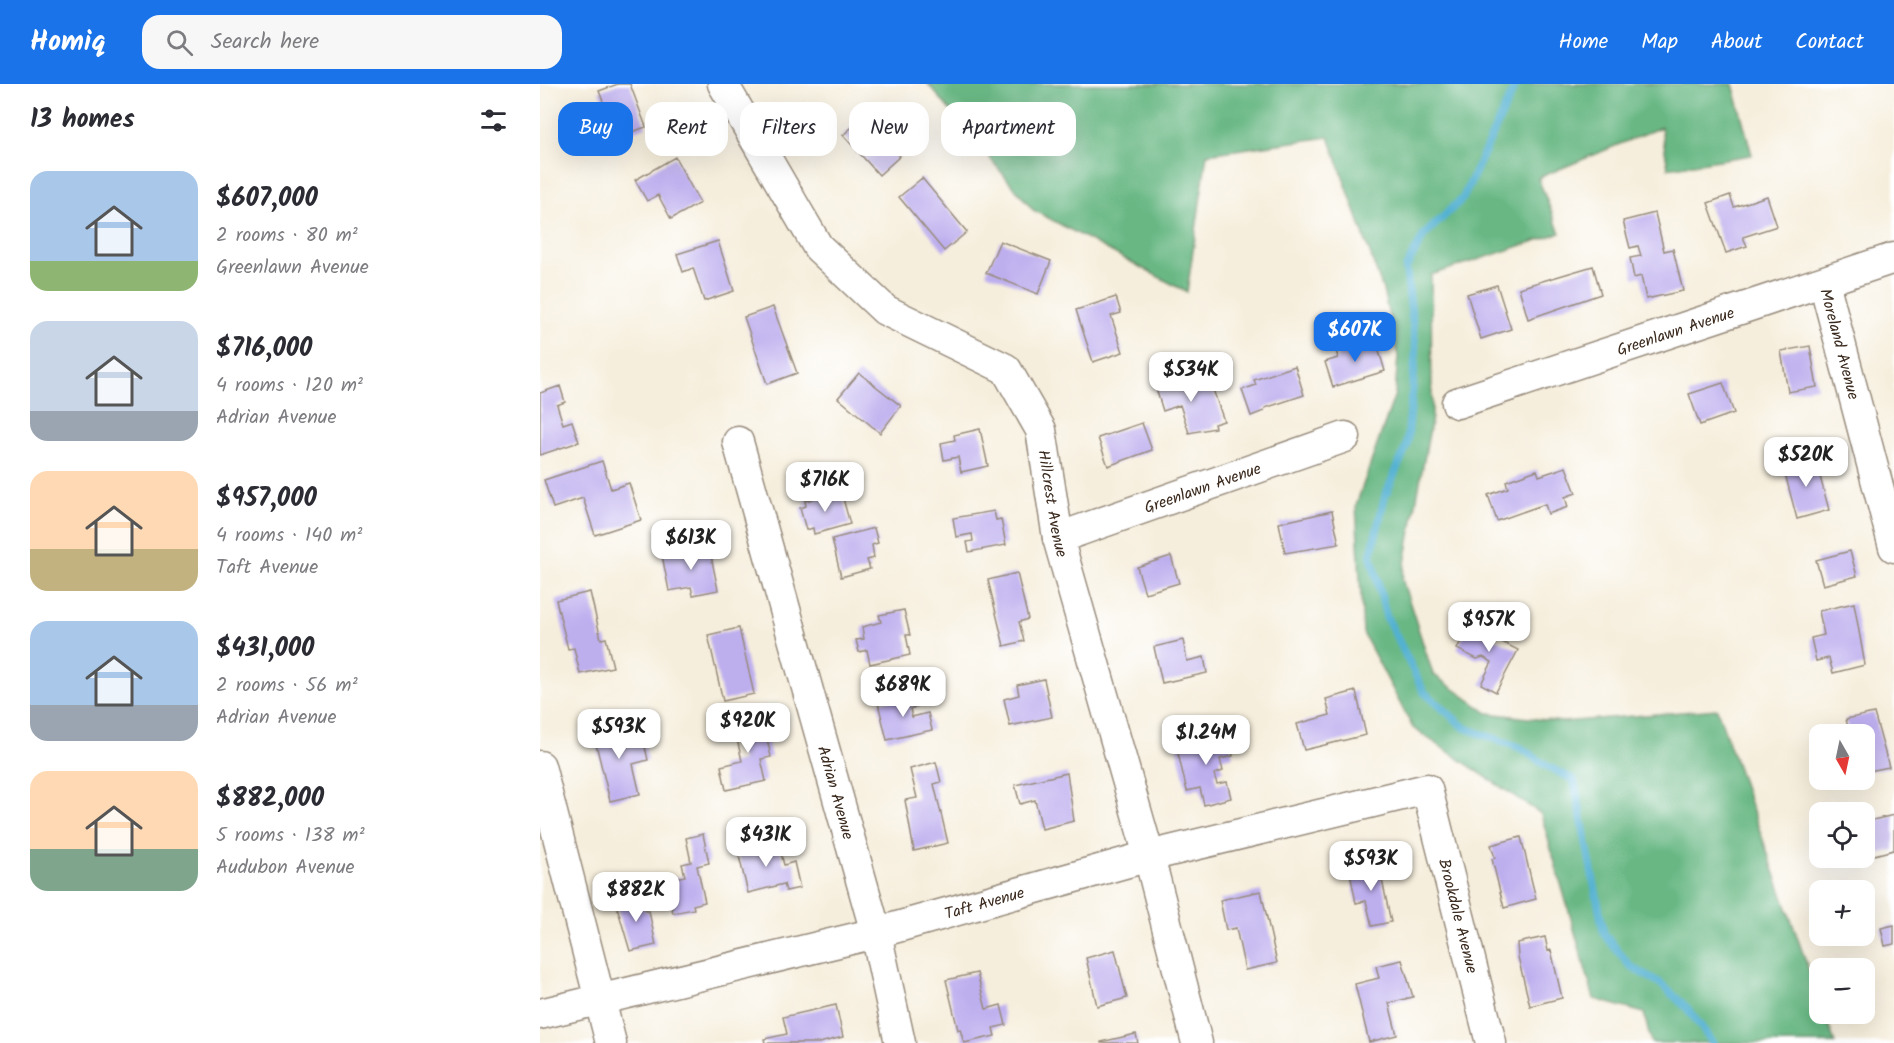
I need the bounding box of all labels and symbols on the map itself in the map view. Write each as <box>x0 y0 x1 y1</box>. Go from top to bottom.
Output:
street label: Moreland Avenue <box>1812 286 1866 403</box>
street label: Greenlawn Avenue <box>1614 301 1738 363</box>
pin: $607K <box>1313 312 1397 363</box>
pin: $534K <box>1149 352 1233 403</box>
pin: $520K <box>1764 437 1848 488</box>
street label: Hillcrest Avenue <box>1030 448 1074 561</box>
street label: Greenlawn Avenue <box>1141 457 1265 521</box>
pin: $716K <box>783 462 867 513</box>
pin: $613K <box>649 520 733 571</box>
pin: $957K <box>1447 602 1531 653</box>
pin: $689K <box>861 667 945 718</box>
pin: $920K <box>706 703 790 754</box>
pin: $593K <box>577 709 661 760</box>
pin: $1.24M <box>1157 715 1255 766</box>
north arrow <box>1809 724 1875 790</box>
street label: Adrian Avenue <box>810 743 860 843</box>
pin: $431K <box>724 817 808 868</box>
pin: $593K <box>1329 841 1413 892</box>
street label: Brookdale Avenue <box>1431 856 1484 976</box>
pin: $882K <box>594 872 678 923</box>
street label: Taft Avenue <box>942 881 1027 927</box>

